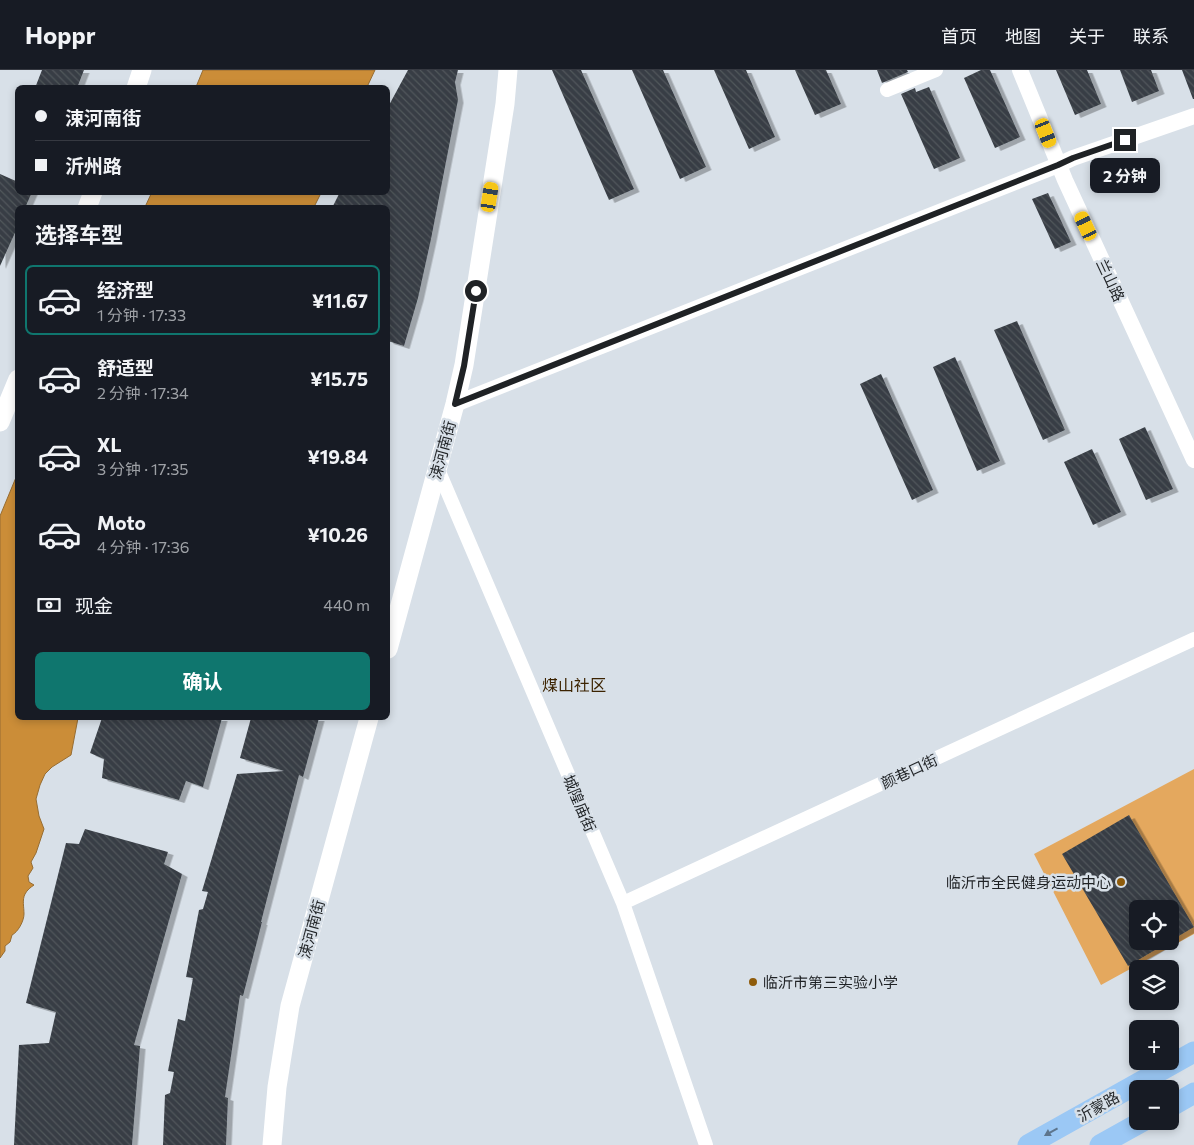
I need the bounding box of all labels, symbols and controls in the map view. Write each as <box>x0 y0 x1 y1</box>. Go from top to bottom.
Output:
text: Hoppr <box>25 20 96 49</box>
text: 首页 <box>941 25 977 47</box>
text: 地图 <box>1005 25 1041 47</box>
text: 关于 <box>1069 25 1105 47</box>
text: 联系 <box>1133 25 1169 47</box>
text: 涑河南街 <box>65 106 141 129</box>
car <box>1033 116 1058 150</box>
route end <box>1114 129 1136 151</box>
text: 沂州路 <box>65 154 122 177</box>
callout: 2 分钟 <box>1090 158 1160 192</box>
text: 2 分钟 <box>1103 166 1147 185</box>
car <box>480 181 499 213</box>
car <box>1072 209 1099 243</box>
text: 选择车型 <box>35 221 123 248</box>
street label: 兰山路 <box>1093 256 1129 304</box>
icon: car <box>37 278 82 323</box>
text: 经济型 <box>97 278 154 301</box>
route start <box>465 280 487 302</box>
text: ¥11.67 <box>312 289 368 312</box>
text: 1 分钟 · 17:33 <box>97 305 186 324</box>
icon: car <box>37 356 82 401</box>
text: 舒适型 <box>97 356 154 379</box>
text: ¥15.75 <box>310 367 368 390</box>
text: 2 分钟 · 17:34 <box>97 383 189 402</box>
street label: 涑河南街 <box>426 419 458 481</box>
text: XL <box>97 433 122 456</box>
icon: car <box>37 434 82 479</box>
text: ¥19.84 <box>308 445 368 468</box>
text: 3 分钟 · 17:35 <box>97 459 188 478</box>
text: Moto <box>97 511 146 534</box>
icon: car <box>37 512 82 557</box>
text: ¥10.26 <box>307 523 368 546</box>
text: 4 分钟 · 17:36 <box>97 537 189 556</box>
icon: cash <box>35 591 63 619</box>
text: 现金 <box>75 594 113 617</box>
text: 440 m <box>323 595 370 614</box>
button: 确认 <box>35 652 370 710</box>
district label: 煤山社区 <box>542 675 606 694</box>
street label: 颜巷口街 <box>878 750 940 792</box>
street label: 城隍庙街 <box>560 772 600 834</box>
place label: 临沂市全民健身运动中心 <box>946 873 1111 891</box>
marker: 临沂市全民健身运动中心 <box>1115 876 1127 888</box>
street label: 涑河南街 <box>295 898 327 960</box>
map controls <box>1129 900 1179 1130</box>
button: locate <box>1129 900 1179 950</box>
button: layers <box>1129 960 1179 1010</box>
place label: 临沂市第三实验小学 <box>763 973 898 991</box>
marker: 临沂市第三实验小学 <box>747 976 759 988</box>
button: + <box>1129 1020 1179 1070</box>
button: − <box>1129 1080 1179 1130</box>
street label: 沂蒙路 <box>1074 1087 1122 1125</box>
one-way arrow <box>1044 1128 1059 1136</box>

